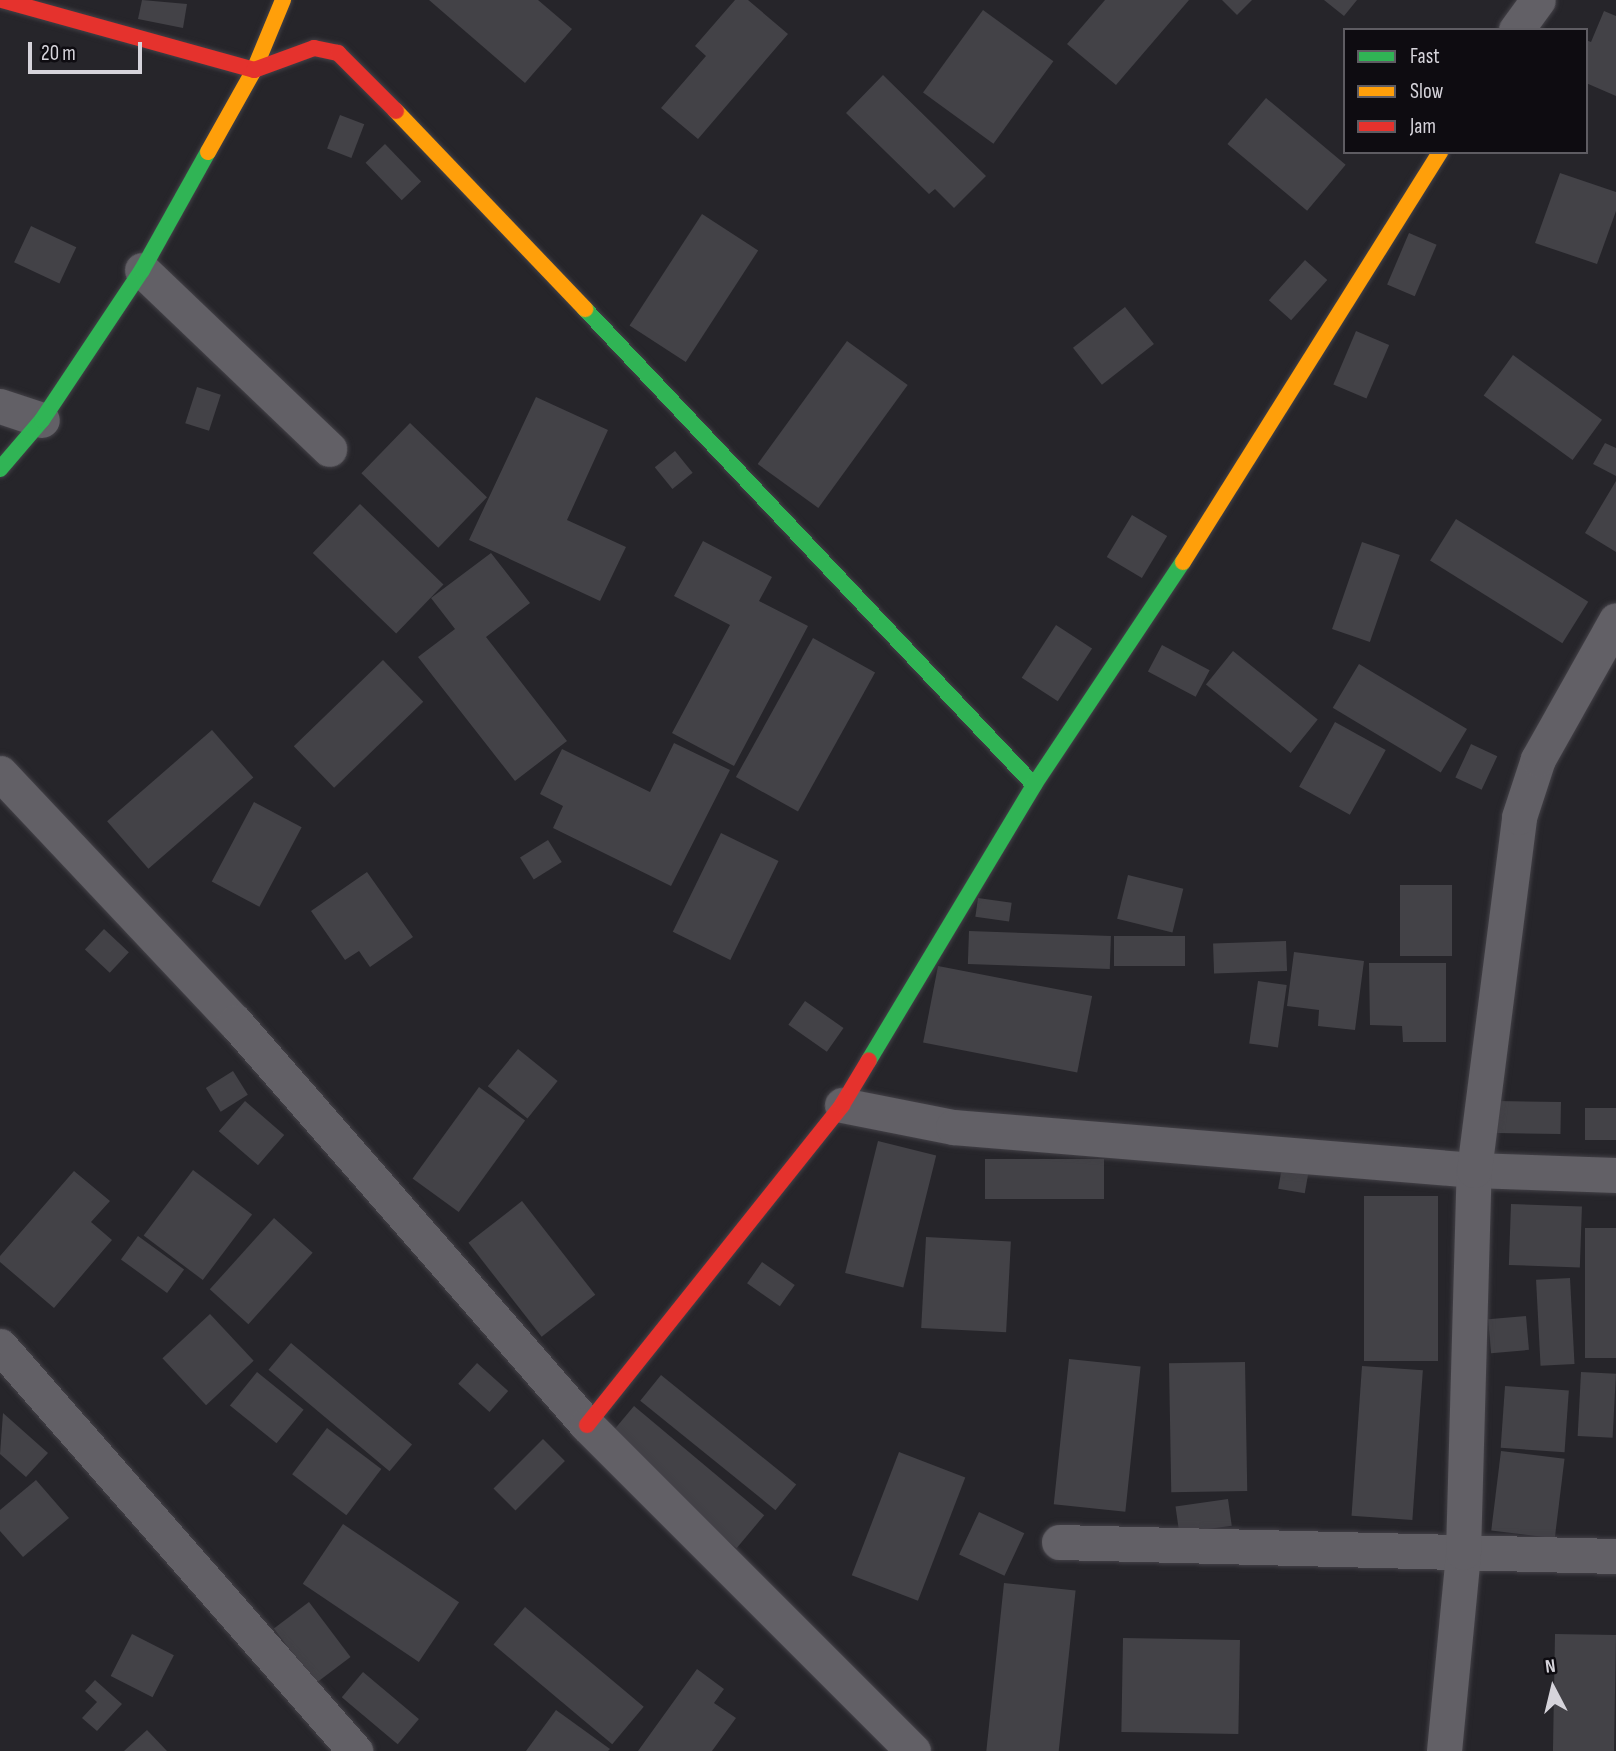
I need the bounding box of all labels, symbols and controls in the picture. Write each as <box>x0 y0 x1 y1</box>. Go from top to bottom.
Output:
scale bar <box>32 28 145 72</box>
legend <box>1343 28 1588 154</box>
text: 20 m <box>41 41 76 66</box>
text: Fast <box>1410 44 1440 69</box>
text: Slow <box>1410 79 1443 104</box>
text: Jam <box>1410 114 1436 139</box>
north arrow <box>1518 1653 1588 1723</box>
text: N <box>1544 1655 1557 1679</box>

